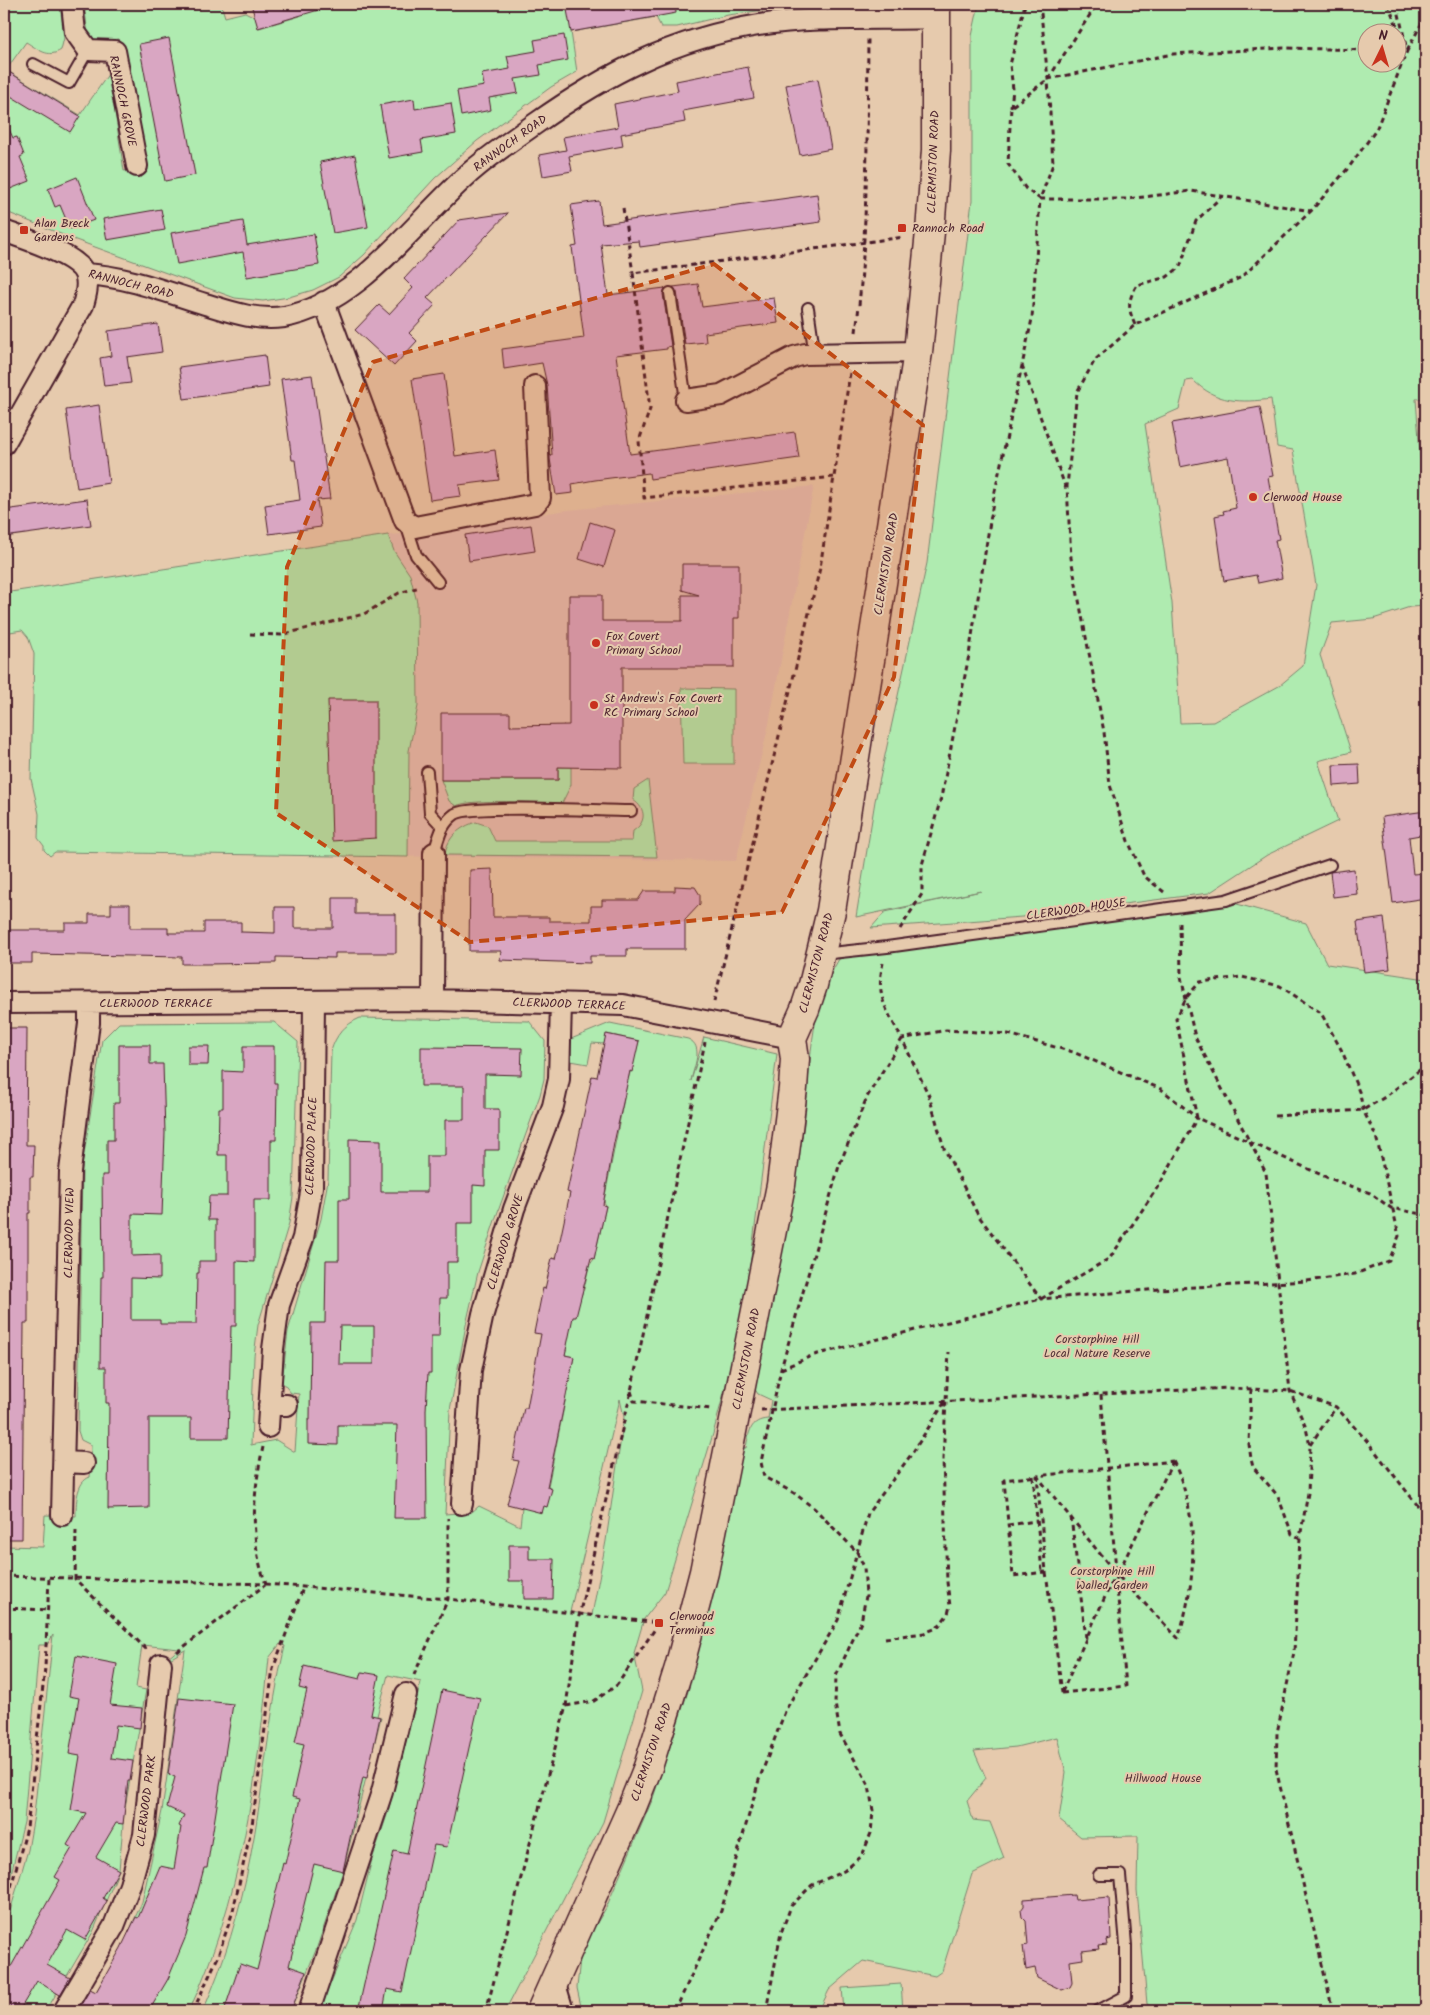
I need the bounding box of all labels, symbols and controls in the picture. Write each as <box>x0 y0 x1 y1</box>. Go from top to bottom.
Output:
north arrow <box>1358 22 1408 72</box>
text: N <box>1378 25 1389 47</box>
street label: RANNOCH GROVE <box>104 54 142 150</box>
street label: RANNOCH ROAD <box>469 110 551 177</box>
street label: CLERMISTON ROAD <box>922 110 945 214</box>
place label: Alan Breck Gardens <box>34 214 89 247</box>
place label: Rannoch Road <box>912 219 985 238</box>
marker: Rannoch Road <box>896 222 908 234</box>
marker: Alan Breck Gardens <box>18 224 30 236</box>
street label: RANNOCH ROAD <box>86 265 176 304</box>
place label: Clerwood House <box>1263 488 1343 507</box>
marker: Clerwood House <box>1247 491 1259 503</box>
street label: CLERMISTON ROAD <box>869 511 904 617</box>
place label: Fox Covert Primary School <box>606 627 681 660</box>
marker: Fox Covert Primary School <box>590 637 602 649</box>
place label: St Andrew's Fox Covert RC Primary School <box>604 689 722 722</box>
marker: St Andrew's Fox Covert RC Primary School <box>588 699 600 711</box>
street label: CLERWOOD HOUSE <box>1025 893 1128 926</box>
street label: CLERMISTON ROAD <box>794 910 839 1016</box>
street label: CLERWOOD TERRACE <box>512 993 627 1016</box>
street label: CLERWOOD TERRACE <box>99 994 214 1013</box>
street label: CLERWOOD PLACE <box>300 1095 323 1196</box>
street label: CLERWOOD VIEW <box>59 1187 80 1279</box>
street label: CLERWOOD GROVE <box>482 1191 529 1293</box>
street label: CLERMISTON ROAD <box>727 1306 766 1412</box>
park label: Corstorphine Hill Local Nature Reserve <box>1044 1330 1151 1363</box>
park label: Corstorphine Hill Walled Garden <box>1070 1562 1154 1595</box>
place label: Clerwood Terminus <box>669 1607 714 1640</box>
marker: Clerwood Terminus <box>653 1617 665 1629</box>
street label: CLERMISTON ROAD <box>626 1700 677 1804</box>
street label: CLERWOOD PARK <box>131 1753 162 1848</box>
park label: Hillwood House <box>1125 1769 1202 1788</box>

